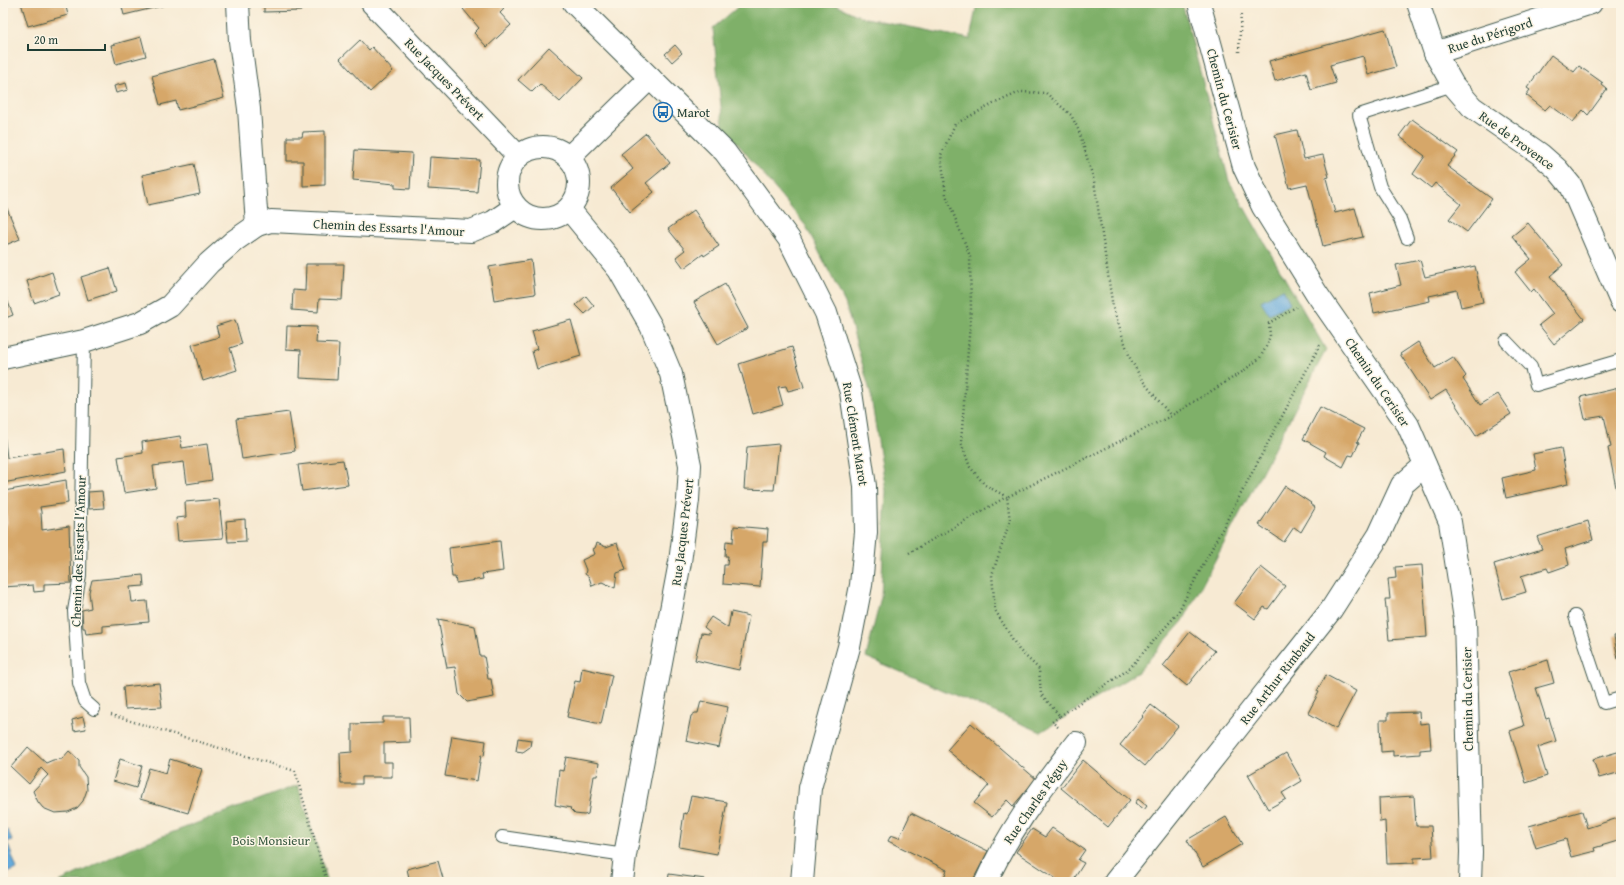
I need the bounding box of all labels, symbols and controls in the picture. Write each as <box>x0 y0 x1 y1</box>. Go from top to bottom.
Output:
street label: Rue du Périgord <box>1446 13 1535 58</box>
scale bar <box>28 26 105 52</box>
text: 20 m <box>34 31 58 48</box>
street label: Rue Jacques Prévert <box>400 34 489 125</box>
street label: Chemin du Cerisier <box>1202 46 1247 153</box>
bus stop icon: Marot <box>652 101 674 123</box>
place label: Marot <box>677 103 711 122</box>
street label: Rue de Provence <box>1475 106 1558 174</box>
street label: Chemin des Essarts l'Amour <box>313 214 466 241</box>
street label: Chemin du Cerisier <box>1341 334 1415 431</box>
street label: Rue Clément Marot <box>838 381 873 488</box>
street label: Chemin des Essarts l'Amour <box>66 474 91 627</box>
street label: Rue Jacques Prévert <box>666 477 699 587</box>
street label: Rue Arthur Rimbaud <box>1235 628 1320 728</box>
street label: Chemin du Cerisier <box>1457 646 1478 751</box>
street label: Rue Charles Péguy <box>999 754 1072 848</box>
park label: Bois Monsieur <box>232 831 310 850</box>

